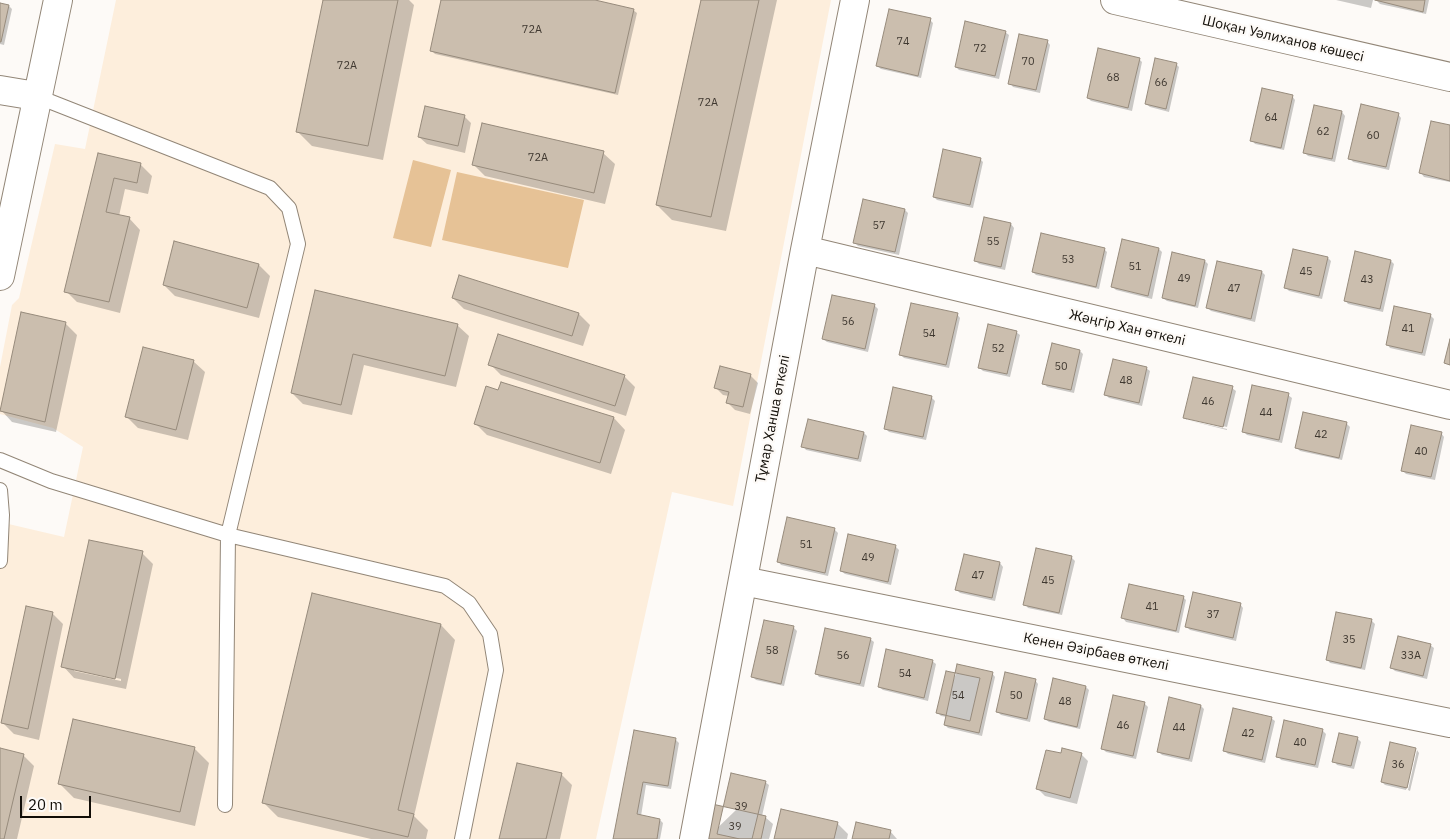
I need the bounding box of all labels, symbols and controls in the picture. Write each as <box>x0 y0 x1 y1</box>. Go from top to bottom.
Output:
street label: Шоқан Уәлиханов көшесі <box>1200 12 1366 66</box>
house number: 72А <box>522 23 542 37</box>
house number: 74 <box>896 35 910 49</box>
house number: 72 <box>973 42 987 56</box>
house number: 70 <box>1021 55 1035 69</box>
house number: 72А <box>337 59 357 73</box>
house number: 68 <box>1106 71 1120 85</box>
house number: 66 <box>1154 76 1168 90</box>
house number: 72А <box>698 96 718 110</box>
house number: 64 <box>1264 111 1278 125</box>
house number: 62 <box>1316 125 1330 139</box>
house number: 60 <box>1366 129 1380 143</box>
house number: 72А <box>528 151 548 165</box>
house number: 57 <box>872 219 886 233</box>
house number: 55 <box>986 235 1000 249</box>
house number: 53 <box>1061 253 1075 267</box>
house number: 51 <box>1128 260 1142 274</box>
house number: 45 <box>1299 265 1313 279</box>
house number: 49 <box>1177 272 1191 286</box>
house number: 43 <box>1360 273 1374 287</box>
house number: 47 <box>1227 282 1241 296</box>
street label: Жәңгір Хан өткелі <box>1067 306 1187 350</box>
house number: 56 <box>841 315 855 329</box>
house number: 41 <box>1401 322 1415 336</box>
house number: 54 <box>922 327 936 341</box>
house number: 52 <box>991 342 1005 356</box>
street label: Тұмар Ханша өткелі <box>752 354 794 484</box>
house number: 50 <box>1054 360 1068 374</box>
house number: 48 <box>1119 374 1133 388</box>
house number: 46 <box>1201 395 1215 409</box>
house number: 44 <box>1259 406 1273 420</box>
house number: 42 <box>1314 428 1328 442</box>
house number: 40 <box>1414 445 1428 459</box>
house number: 51 <box>799 538 813 552</box>
house number: 49 <box>861 551 875 565</box>
house number: 47 <box>971 569 985 583</box>
house number: 45 <box>1041 574 1055 588</box>
house number: 41 <box>1145 600 1159 614</box>
house number: 37 <box>1206 608 1220 622</box>
street label: Кенен Әзірбаев өткелі <box>1022 630 1170 674</box>
house number: 35 <box>1342 633 1356 647</box>
house number: 58 <box>765 644 779 658</box>
house number: 56 <box>836 649 850 663</box>
house number: 33А <box>1401 649 1421 663</box>
house number: 54 <box>898 667 912 681</box>
house number: 54 <box>951 689 965 703</box>
house number: 50 <box>1009 689 1023 703</box>
house number: 48 <box>1058 695 1072 709</box>
house number: 46 <box>1116 719 1130 733</box>
house number: 44 <box>1172 721 1186 735</box>
house number: 42 <box>1241 727 1255 741</box>
house number: 40 <box>1293 736 1307 750</box>
house number: 36 <box>1391 758 1405 772</box>
scale bar <box>22 786 94 818</box>
text: 20 m <box>28 795 63 814</box>
house number: 39 <box>734 800 748 814</box>
house number: 39 <box>728 820 742 834</box>

